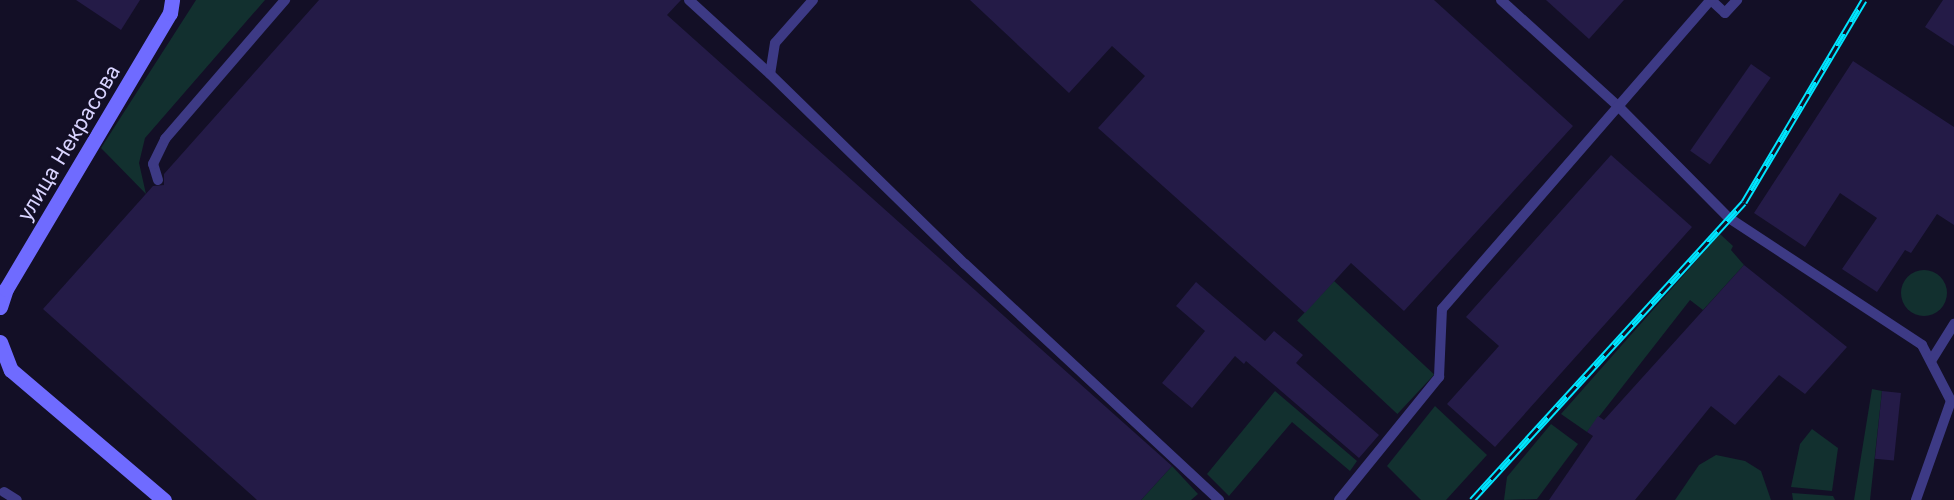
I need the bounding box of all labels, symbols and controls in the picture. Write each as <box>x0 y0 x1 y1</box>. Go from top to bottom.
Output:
street label: улица Некрасова <box>12 60 126 226</box>

